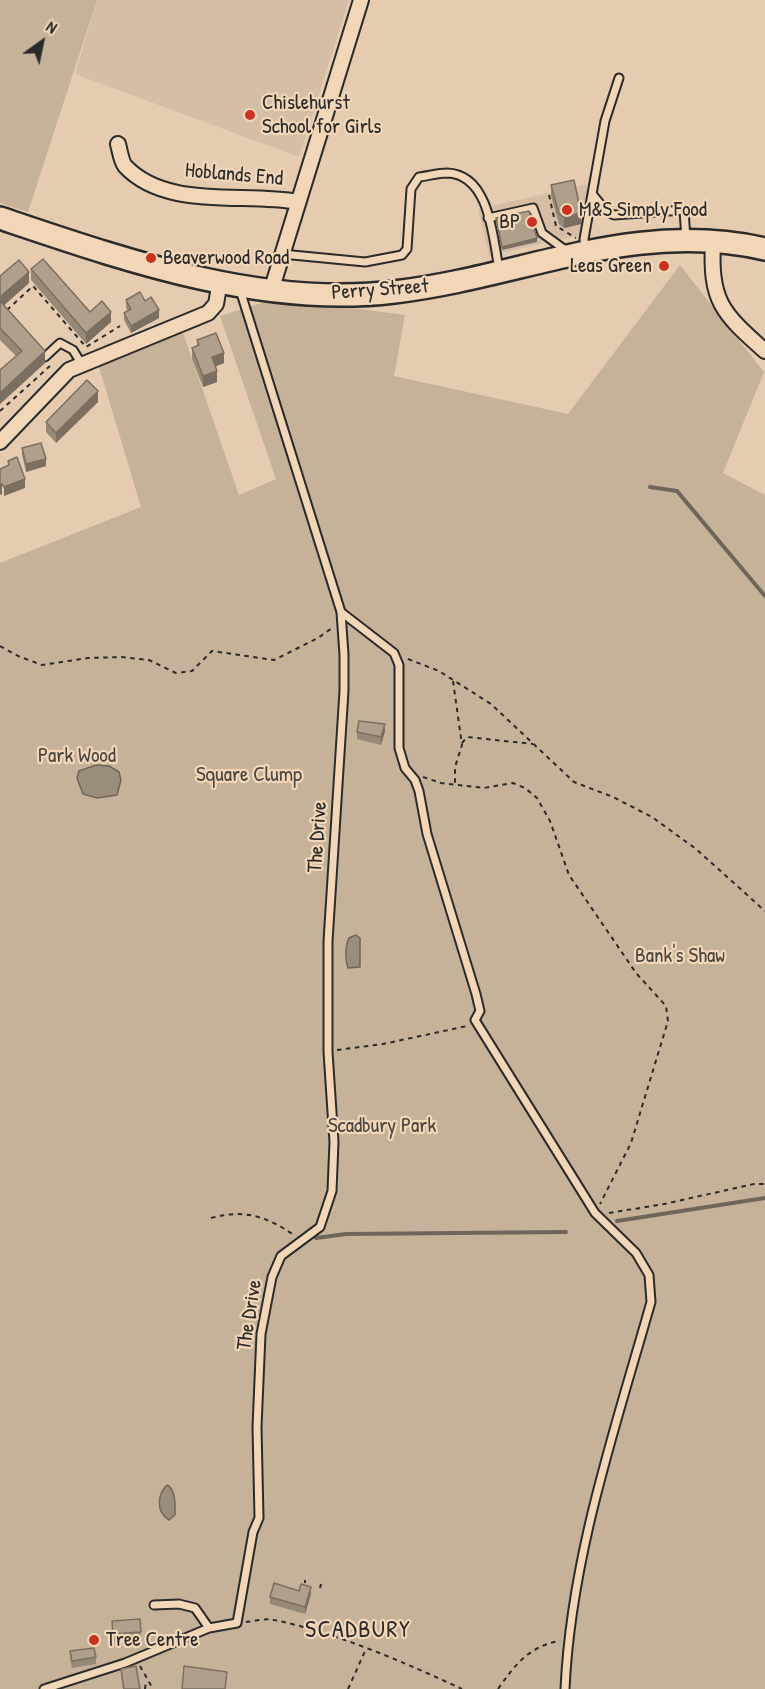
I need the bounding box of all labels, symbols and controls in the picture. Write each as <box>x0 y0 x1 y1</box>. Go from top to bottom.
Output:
north arrow <box>12 12 72 72</box>
text: N <box>42 15 61 38</box>
place label: Chislehurst School for Girls <box>262 90 381 140</box>
marker: Chislehurst School for Girls <box>243 108 257 122</box>
street label: Hoblands End <box>184 158 284 192</box>
place label: M&S Simply Food <box>579 197 707 223</box>
marker: M&S Simply Food <box>560 203 574 217</box>
place label: BP <box>499 209 520 235</box>
marker: BP <box>525 215 539 229</box>
place label: Beaverwood Road <box>163 245 289 271</box>
marker: Beaverwood Road <box>144 251 158 265</box>
place label: Leas Green <box>570 253 652 279</box>
marker: Leas Green <box>657 259 671 273</box>
street label: Perry Street <box>331 274 429 306</box>
park label: Park Wood <box>38 743 116 769</box>
park label: Square Clump <box>196 762 302 788</box>
street label: The Drive <box>303 801 333 873</box>
park label: Bank's Shaw <box>635 943 725 969</box>
park label: Scadbury Park <box>328 1113 436 1139</box>
street label: The Drive <box>232 1278 268 1352</box>
district label: SCADBURY <box>305 1617 411 1645</box>
place label: Tree Centre <box>106 1627 198 1653</box>
marker: Tree Centre <box>87 1633 101 1647</box>

